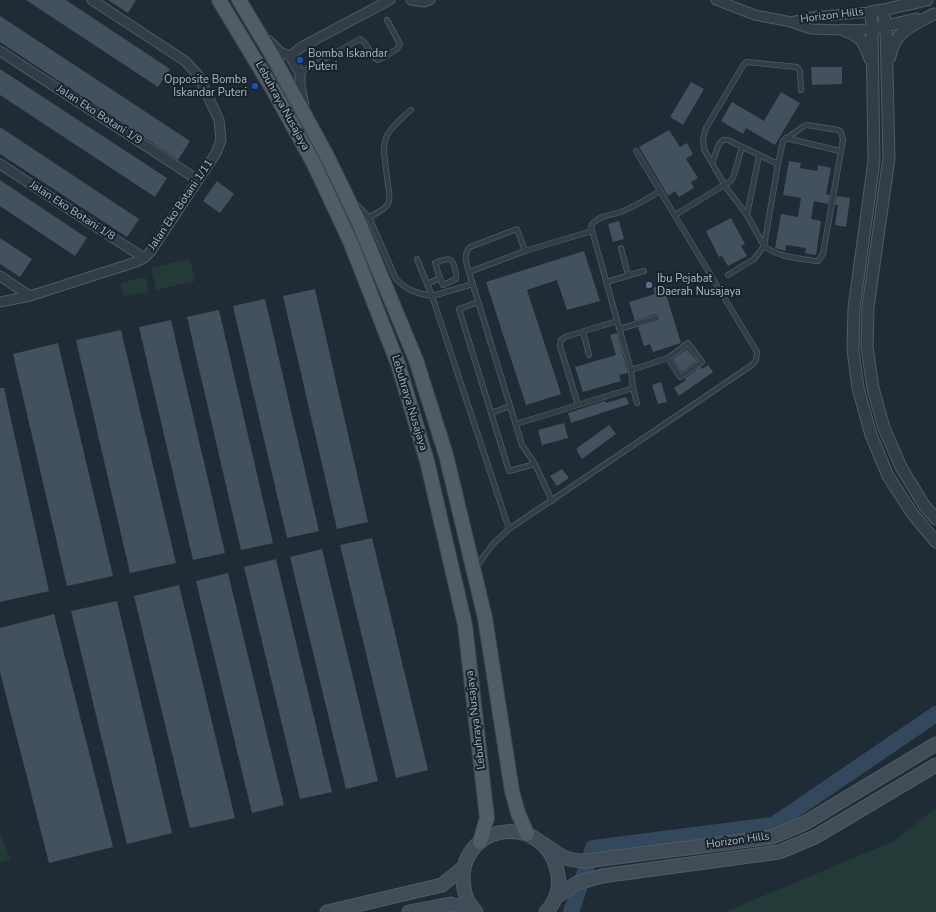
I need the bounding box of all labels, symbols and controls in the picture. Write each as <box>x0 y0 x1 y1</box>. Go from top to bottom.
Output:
street label: Horizon Hills <box>800 6 864 26</box>
place label: Bomba Iskandar Puteri <box>308 47 388 73</box>
marker: Bomba Iskandar Puteri <box>295 55 305 65</box>
street label: Lebuhraya Nusajaya <box>252 59 312 153</box>
place label: Opposite Bomba Iskandar Puteri <box>164 73 247 99</box>
marker: Opposite Bomba Iskandar Puteri <box>250 81 260 91</box>
street label: Jalan Eko Botani 1/9 <box>54 82 144 148</box>
street label: Jalan Eko Botani 1/11 <box>146 157 216 253</box>
street label: Jalan Eko Botani 1/8 <box>27 178 117 244</box>
place label: Ibu Pejabat Daerah Nusajaya <box>657 272 741 298</box>
marker: Ibu Pejabat Daerah Nusajaya <box>644 280 654 290</box>
street label: Lebuhraya Nusajaya <box>388 353 430 453</box>
street label: Lebuhraya Nusajaya <box>463 670 489 770</box>
street label: Horizon Hills <box>705 830 771 852</box>

